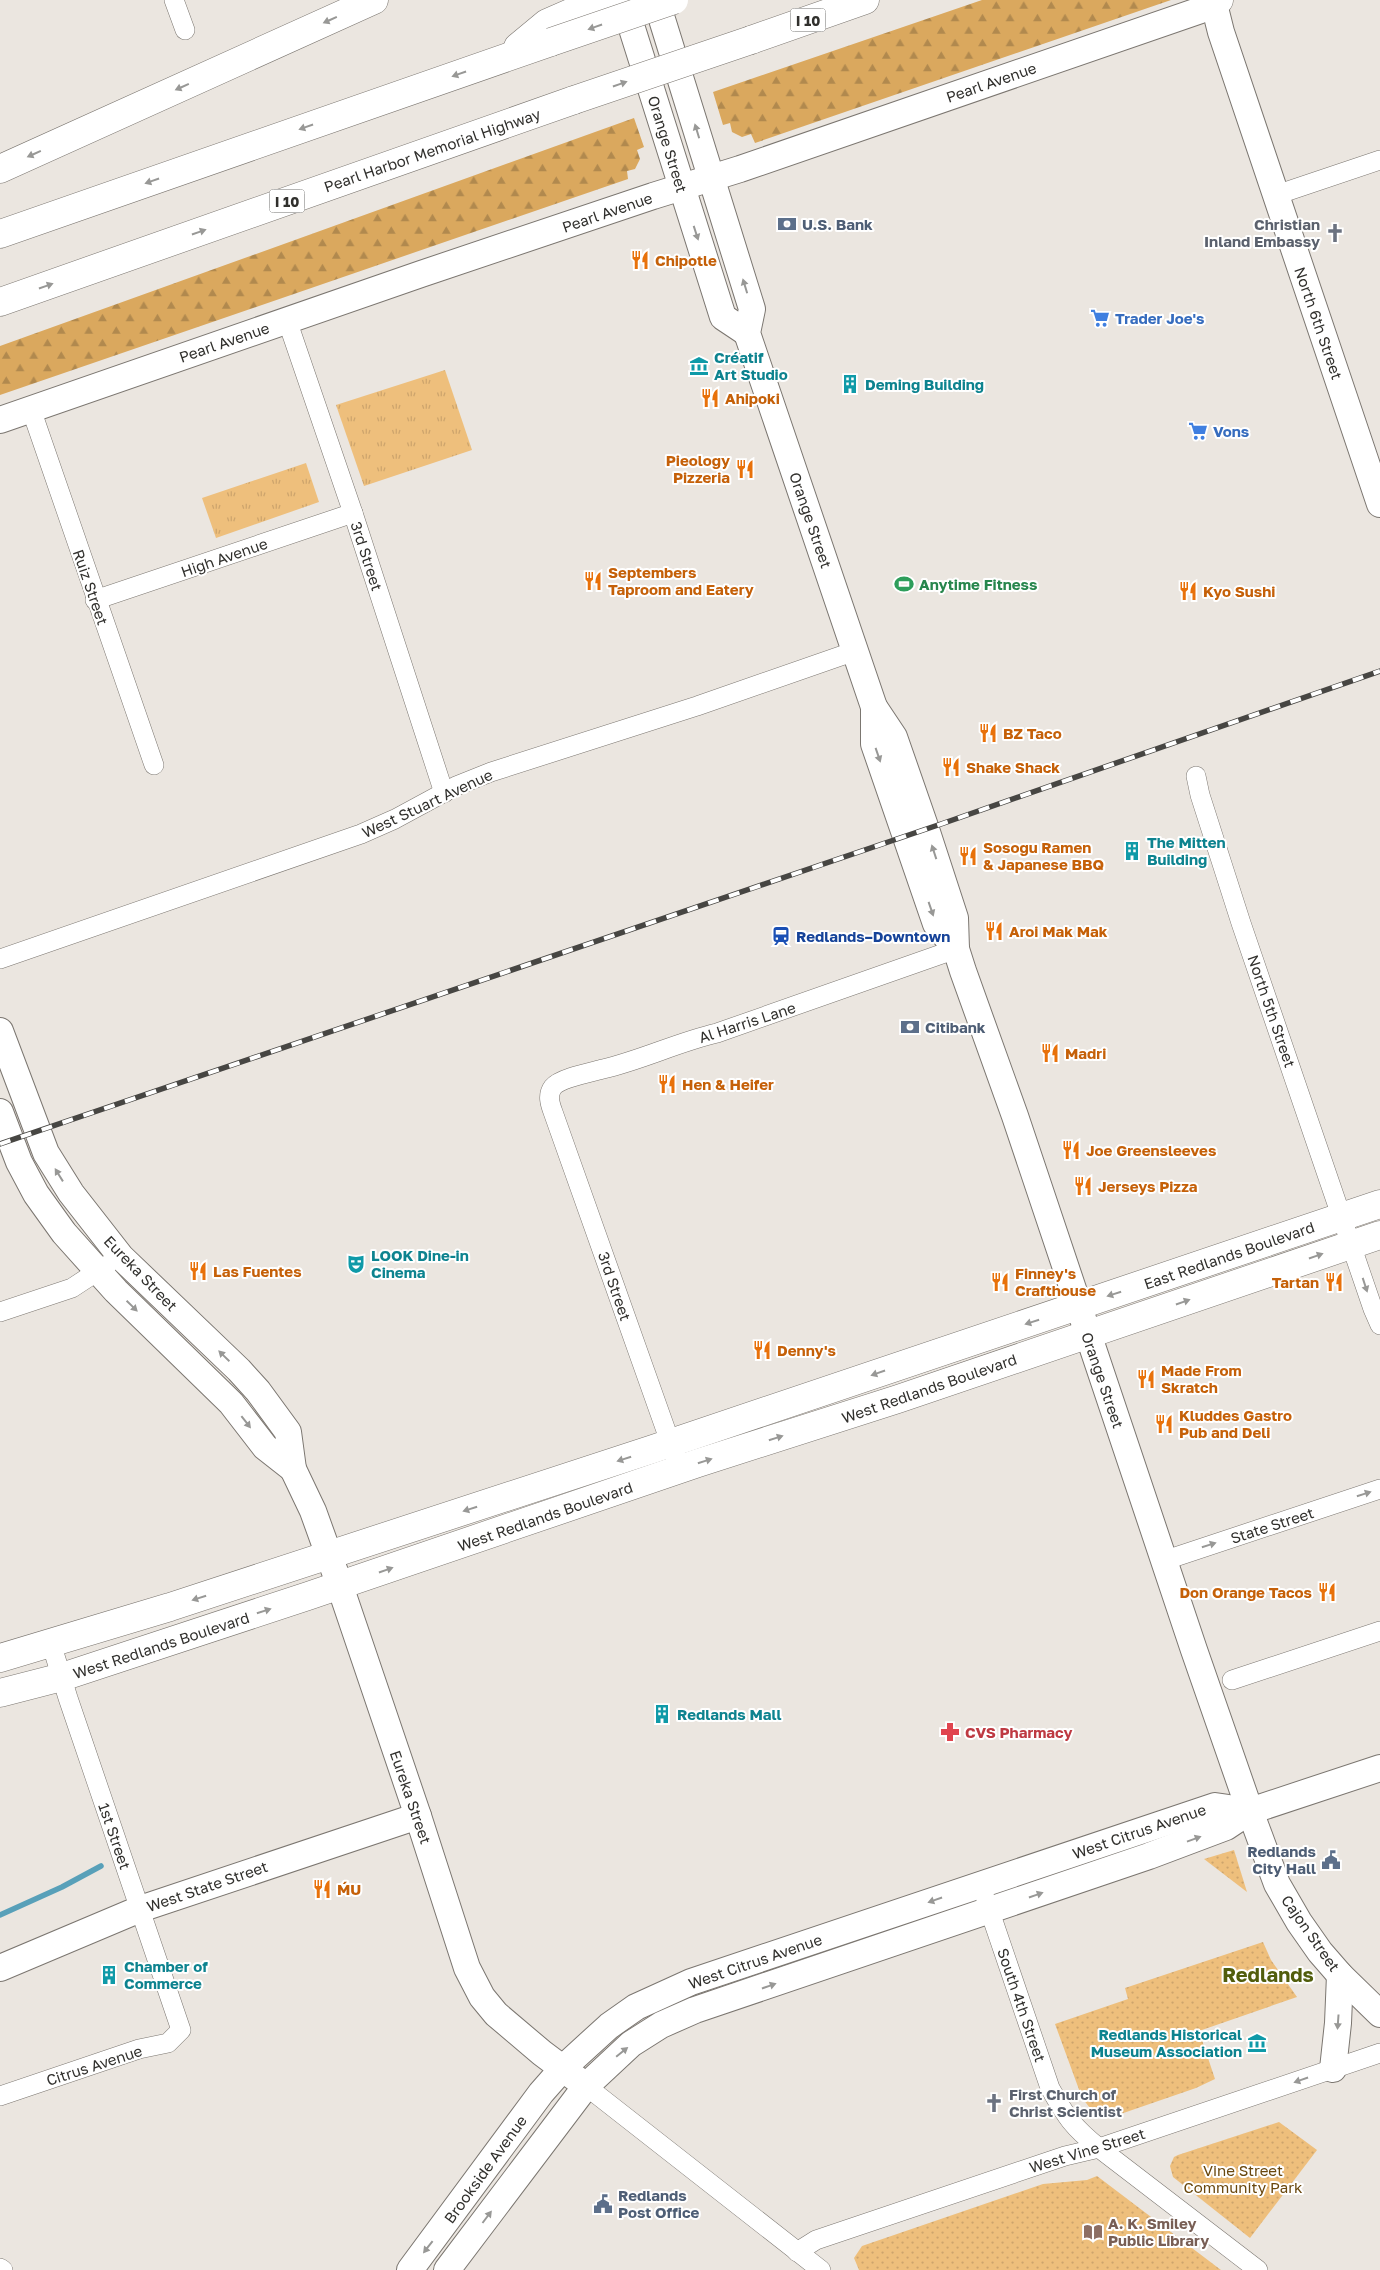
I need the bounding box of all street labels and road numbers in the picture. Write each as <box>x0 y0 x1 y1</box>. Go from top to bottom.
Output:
road number: I 10 <box>790 8 826 32</box>
street label: Pearl Avenue <box>944 58 1039 106</box>
street label: Orange Street <box>645 93 691 195</box>
street label: Pearl Harbor Memorial Highway <box>321 104 543 196</box>
street label: Pearl Avenue <box>560 188 655 236</box>
road number: I 10 <box>270 190 304 212</box>
street label: North 6th Street <box>1291 264 1347 382</box>
street label: Pearl Avenue <box>177 318 272 366</box>
street label: Orange Street <box>786 470 836 570</box>
street label: 3rd Street <box>347 519 387 593</box>
street label: High Avenue <box>178 534 270 580</box>
street label: Ruiz Street <box>70 547 112 627</box>
street label: West Stuart Avenue <box>359 765 495 841</box>
street label: North 5th Street <box>1244 952 1300 1070</box>
street label: Al Harris Lane <box>696 998 798 1046</box>
street label: East Redlands Boulevard <box>1141 1217 1317 1293</box>
street label: Eureka Street <box>101 1232 181 1314</box>
street label: 3rd Street <box>595 1249 635 1323</box>
street label: Orange Street <box>1078 1330 1128 1430</box>
street label: West Redlands Boulevard <box>839 1350 1019 1426</box>
street label: West Redlands Boulevard <box>455 1478 635 1554</box>
street label: State Street <box>1228 1503 1316 1547</box>
street label: West Redlands Boulevard <box>71 1608 251 1682</box>
street label: Eureka Street <box>387 1748 435 1846</box>
street label: 1st Street <box>95 1800 135 1872</box>
street label: West Citrus Avenue <box>1070 1800 1208 1862</box>
street label: West State Street <box>144 1857 270 1915</box>
street label: Cajon Street <box>1278 1891 1344 1975</box>
street label: West Citrus Avenue <box>686 1930 824 1992</box>
street label: South 4th Street <box>994 1946 1050 2064</box>
street label: Citrus Avenue <box>44 2041 145 2089</box>
street label: Brookside Avenue <box>440 2111 530 2226</box>
street label: West Vine Street <box>1027 2124 1147 2176</box>

